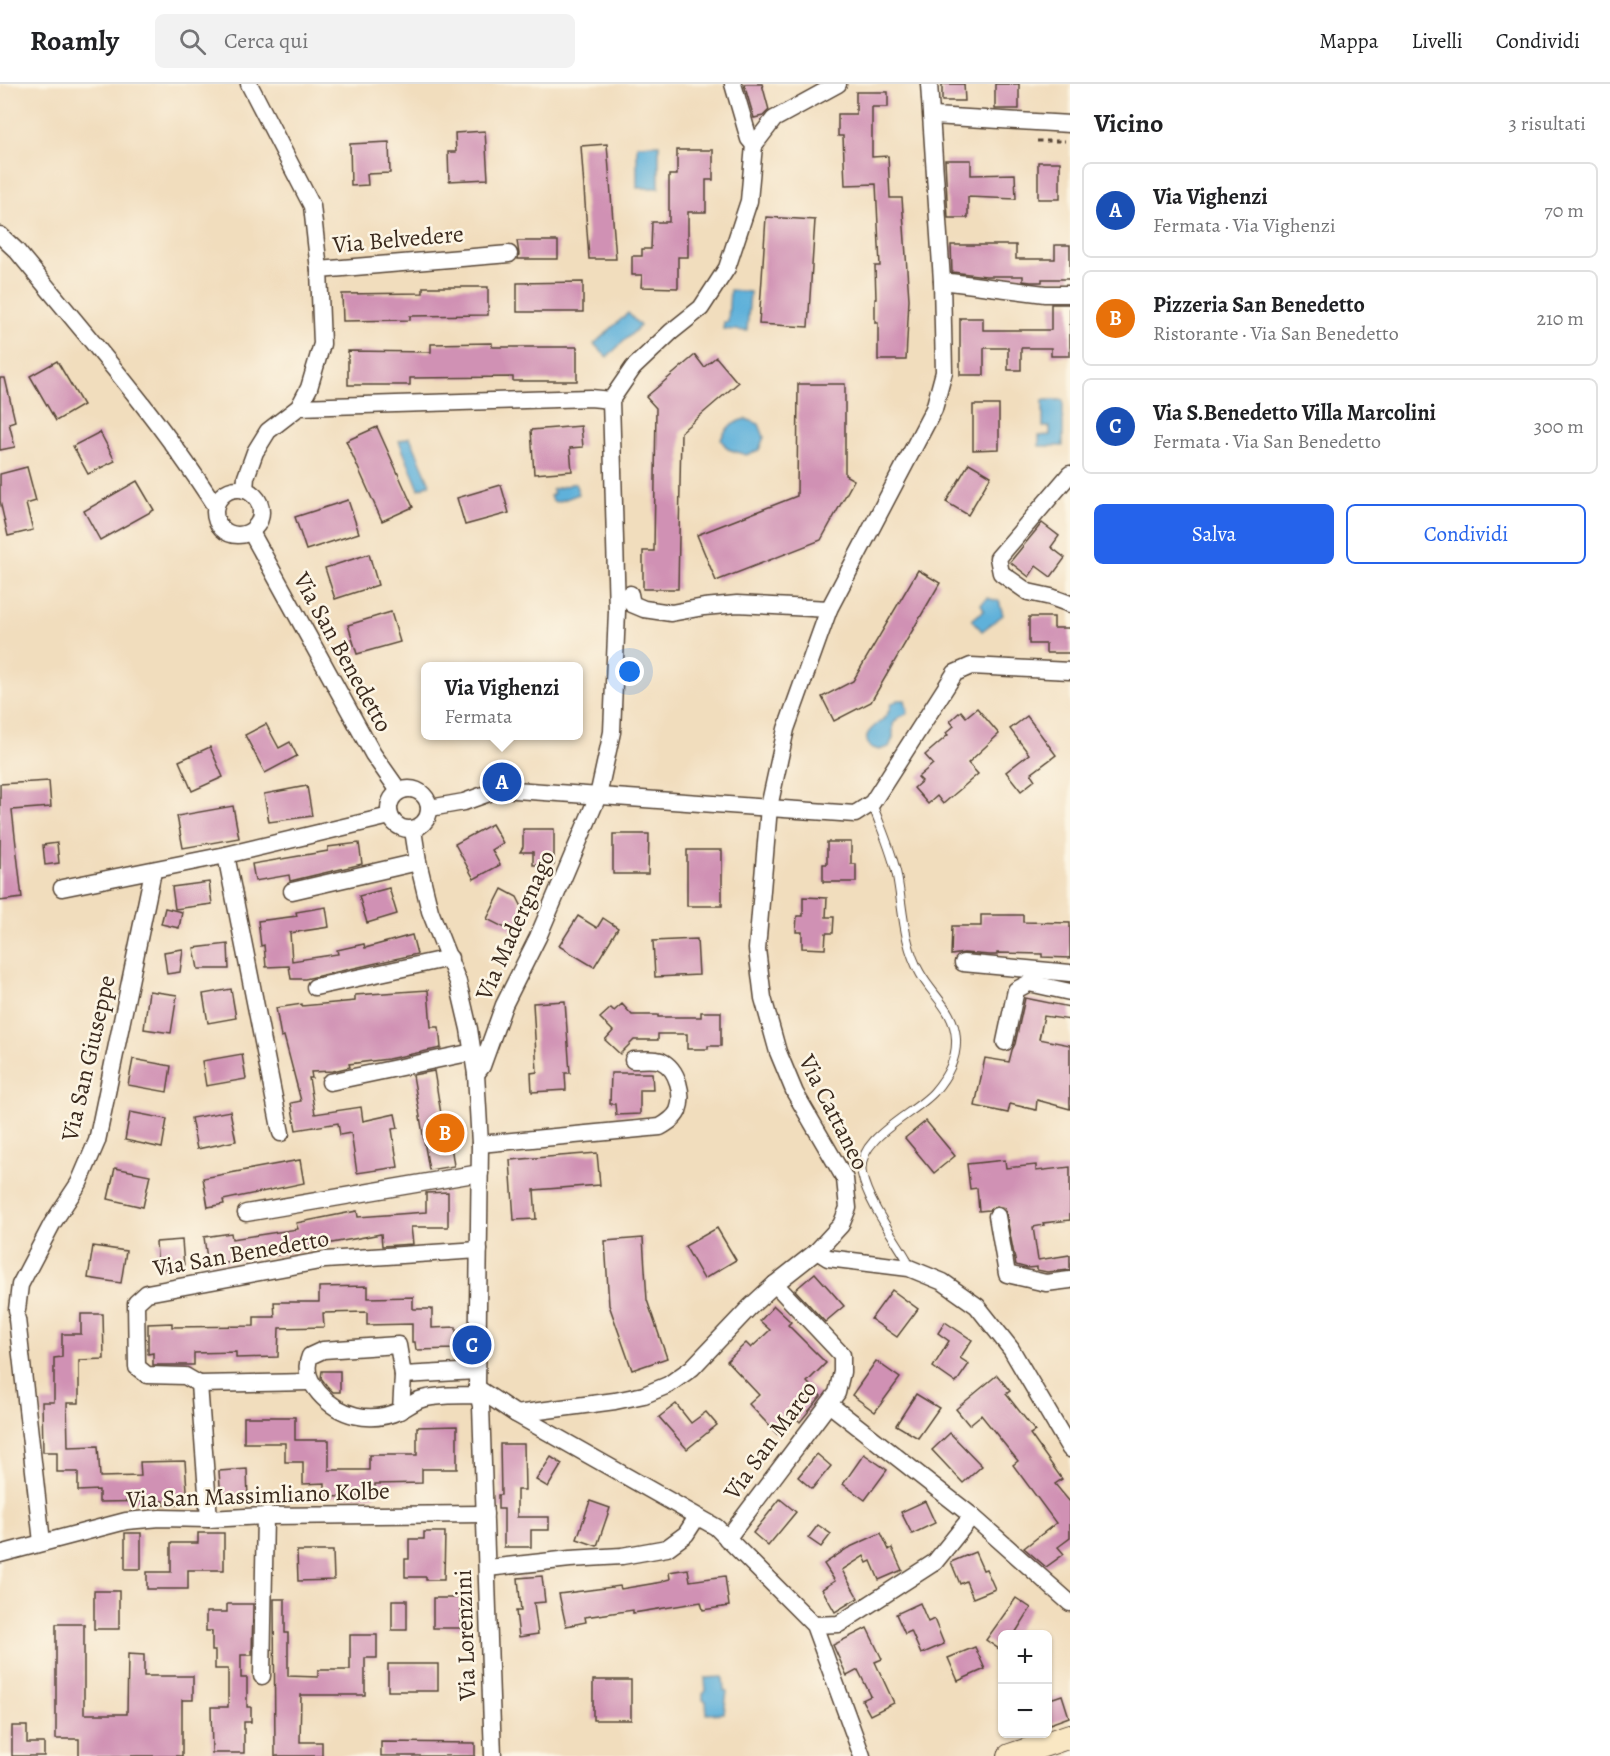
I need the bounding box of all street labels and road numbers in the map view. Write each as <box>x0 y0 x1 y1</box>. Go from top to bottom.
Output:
street label: Via Belvedere <box>330 217 465 261</box>
street label: Via San Benedetto <box>285 566 400 738</box>
street label: Via Madergnago <box>467 845 562 1006</box>
street label: Via San Giuseppe <box>53 972 123 1145</box>
street label: Via Cattaneo <box>791 1048 877 1175</box>
street label: Via San Benedetto <box>150 1222 331 1284</box>
street label: Via San Marco <box>715 1374 824 1507</box>
street label: Via San Massimliano Kolbe <box>125 1474 390 1516</box>
street label: Via Lorenzini <box>447 1569 483 1702</box>

